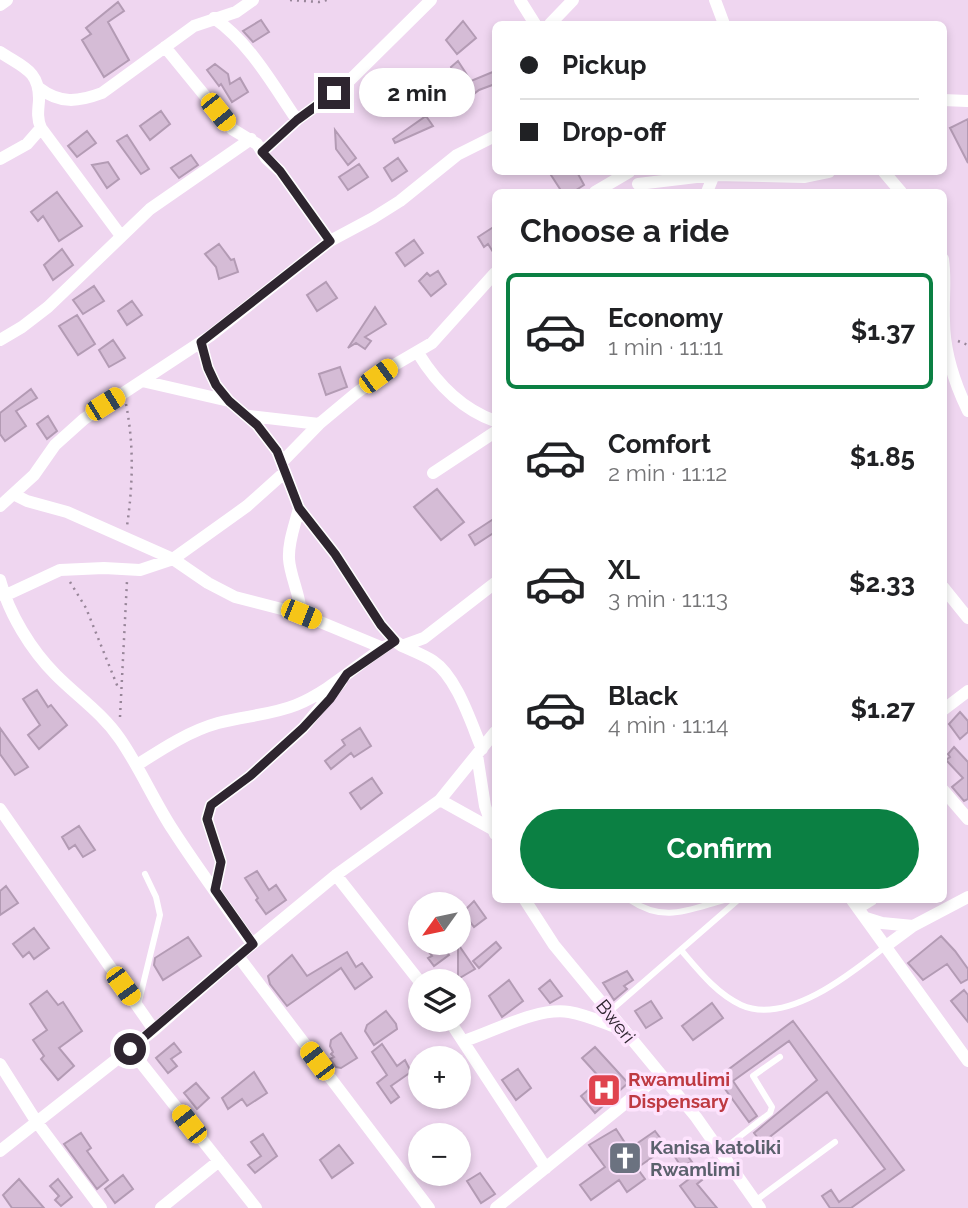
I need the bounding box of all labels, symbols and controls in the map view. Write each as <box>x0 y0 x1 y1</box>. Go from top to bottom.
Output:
text: Pickup <box>562 50 647 80</box>
callout: 2 min <box>358 68 474 118</box>
route end <box>318 77 350 109</box>
text: 2 min <box>387 79 447 106</box>
car <box>197 89 240 135</box>
text: Drop-off <box>562 117 666 147</box>
text: Choose a ride <box>520 212 729 249</box>
icon: car <box>524 300 587 363</box>
text: Economy <box>608 303 723 333</box>
text: $1.37 <box>851 316 915 346</box>
text: 1 min · 11:11 <box>608 333 723 360</box>
car <box>355 355 402 397</box>
car <box>82 384 129 424</box>
icon: car <box>524 426 587 489</box>
text: Comfort <box>608 429 711 459</box>
text: $1.85 <box>850 442 915 472</box>
text: 2 min · 11:12 <box>608 459 727 486</box>
icon: car <box>524 552 587 615</box>
text: XL <box>608 555 640 585</box>
text: $2.33 <box>849 568 915 598</box>
text: 3 min · 11:13 <box>608 585 728 612</box>
car <box>278 596 325 632</box>
icon: car <box>524 678 587 741</box>
text: Black <box>608 681 678 711</box>
text: $1.27 <box>851 694 915 724</box>
text: 4 min · 11:14 <box>608 711 728 738</box>
button: Confirm <box>520 809 919 889</box>
north arrow <box>408 892 471 956</box>
map controls <box>408 892 471 1186</box>
car <box>103 963 144 1009</box>
button: layers <box>408 969 471 1032</box>
street label: Bweri <box>592 995 640 1047</box>
route start <box>114 1033 146 1065</box>
car <box>296 1038 339 1084</box>
button: + <box>408 1046 471 1109</box>
place label: Rwamulimi Dispensary <box>628 1068 730 1112</box>
hospital icon: Rwamulimi Dispensary <box>585 1071 623 1109</box>
car <box>168 1101 211 1147</box>
button: − <box>408 1123 471 1186</box>
place label: Kanisa katoliki Rwamlimi <box>650 1136 781 1180</box>
church icon: Kanisa katoliki Rwamlimi <box>606 1139 644 1177</box>

